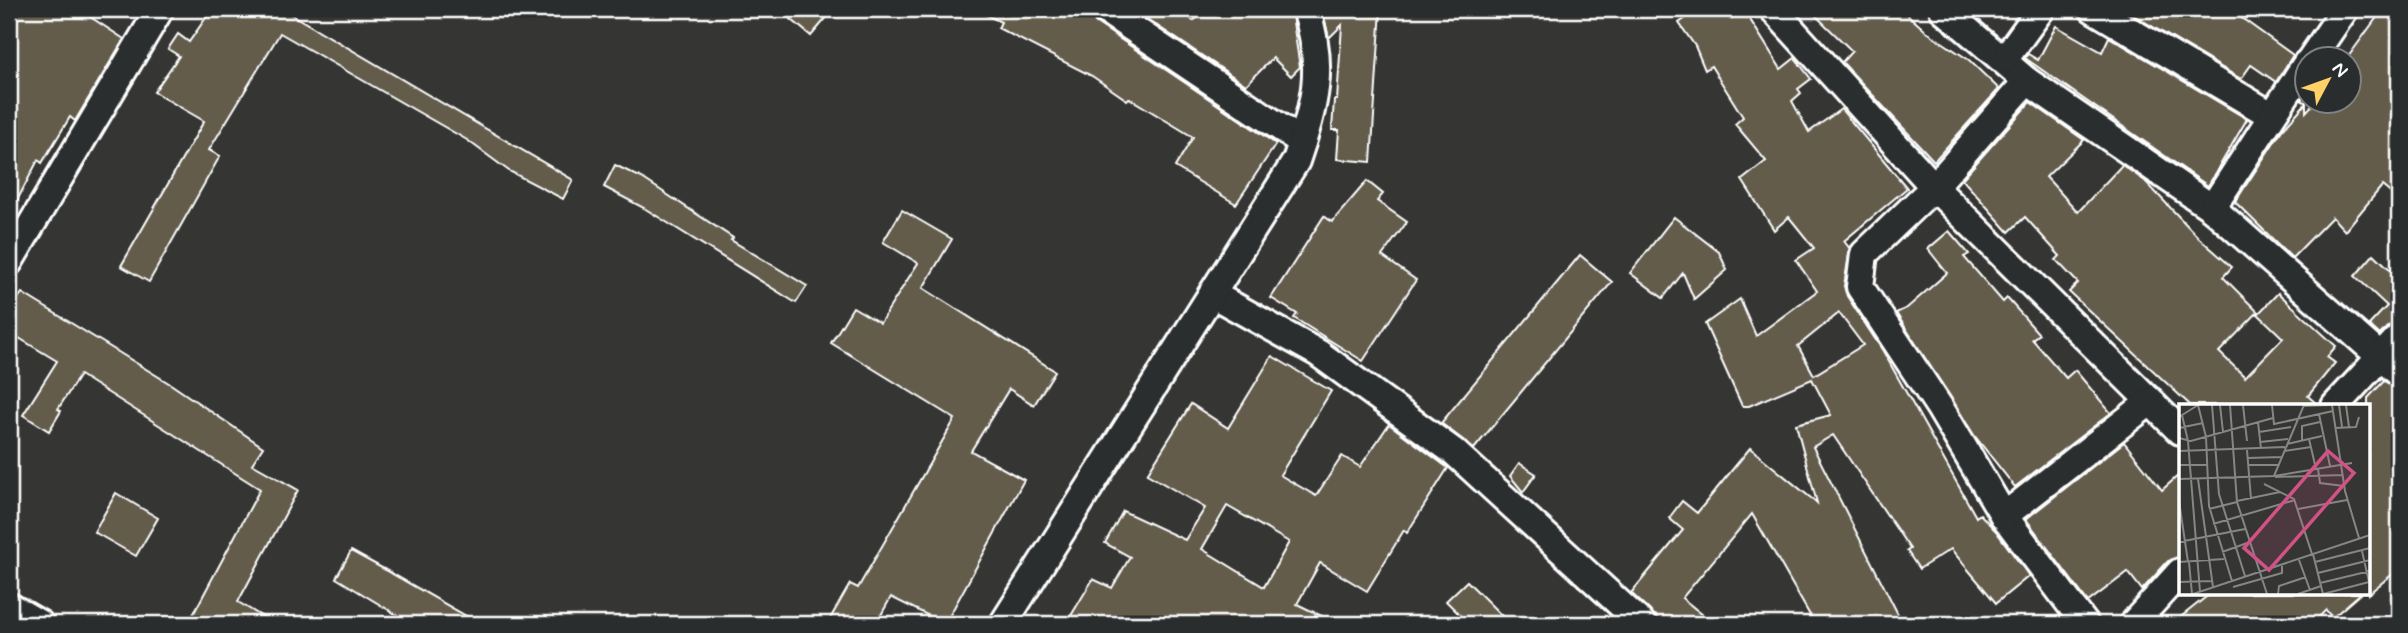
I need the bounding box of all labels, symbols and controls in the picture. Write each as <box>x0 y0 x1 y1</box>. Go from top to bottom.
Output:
north arrow <box>2292 46 2362 116</box>
text: N <box>2326 57 2353 83</box>
inset map <box>2179 404 2370 594</box>

